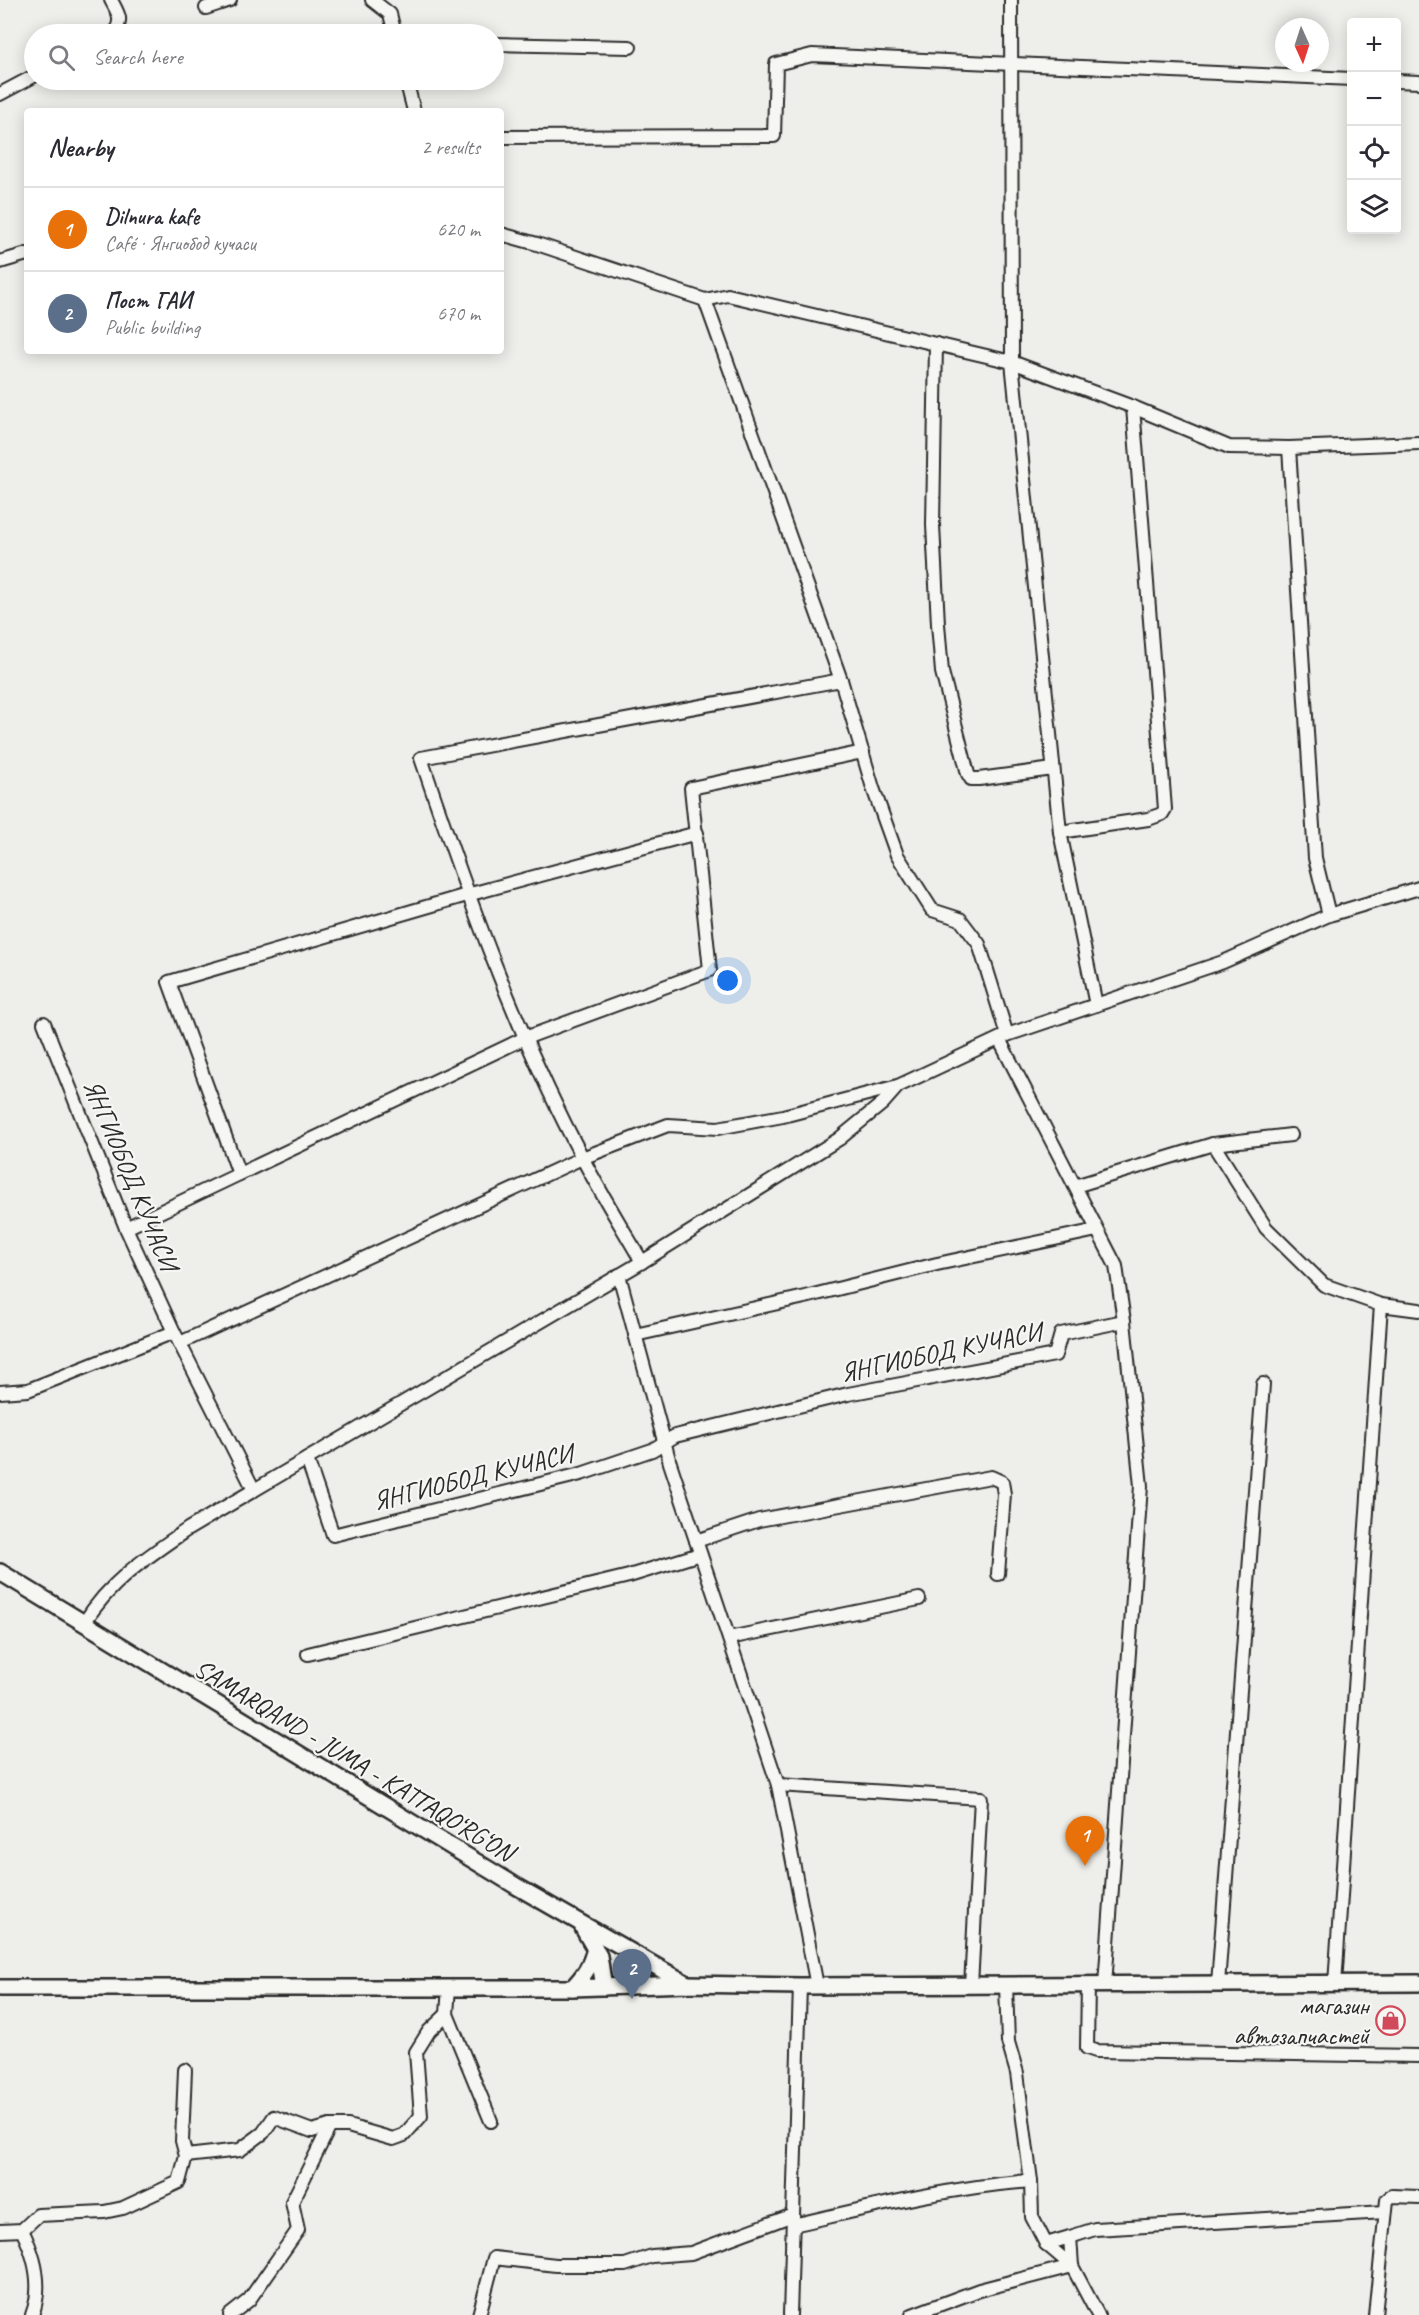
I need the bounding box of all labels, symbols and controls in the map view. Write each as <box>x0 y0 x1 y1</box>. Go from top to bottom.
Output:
north arrow <box>1275 18 1329 72</box>
map controls <box>1347 18 1401 234</box>
button: + <box>1347 18 1401 72</box>
search box <box>24 24 504 90</box>
icon: search <box>45 41 78 74</box>
text: Search here <box>93 43 183 71</box>
button: − <box>1347 72 1401 126</box>
button: locate <box>1347 126 1401 180</box>
text: Nearby <box>48 131 113 164</box>
text: 2 results <box>421 135 480 160</box>
button: layers <box>1347 180 1401 234</box>
text: Dilnura kafe <box>105 203 199 231</box>
text: 1 <box>63 217 72 242</box>
text: 620 m <box>437 217 480 242</box>
text: Café · Янгиобод кучаси <box>105 231 256 256</box>
text: Пост ГАИ <box>105 287 192 315</box>
text: 2 <box>63 301 72 326</box>
text: 670 m <box>437 301 480 326</box>
text: Public building <box>105 315 200 340</box>
your location <box>713 966 742 995</box>
street label: ЯНГИОБОД КУЧАСИ <box>76 1074 188 1280</box>
street label: ЯНГИОБОД КУЧАСИ <box>837 1314 1049 1389</box>
street label: ЯНГИОБОД КУЧАСИ <box>370 1435 581 1518</box>
street label: SAMARQAND - JUMA - KATTAQO‘RG‘ON <box>188 1651 523 1871</box>
pin: 1 <box>1066 1816 1104 1866</box>
pin: 2 <box>612 1950 652 1999</box>
place label: магазин автозапчастей <box>1233 1989 1371 2052</box>
shop icon: магазин автозапчастей <box>1374 2004 1406 2036</box>

